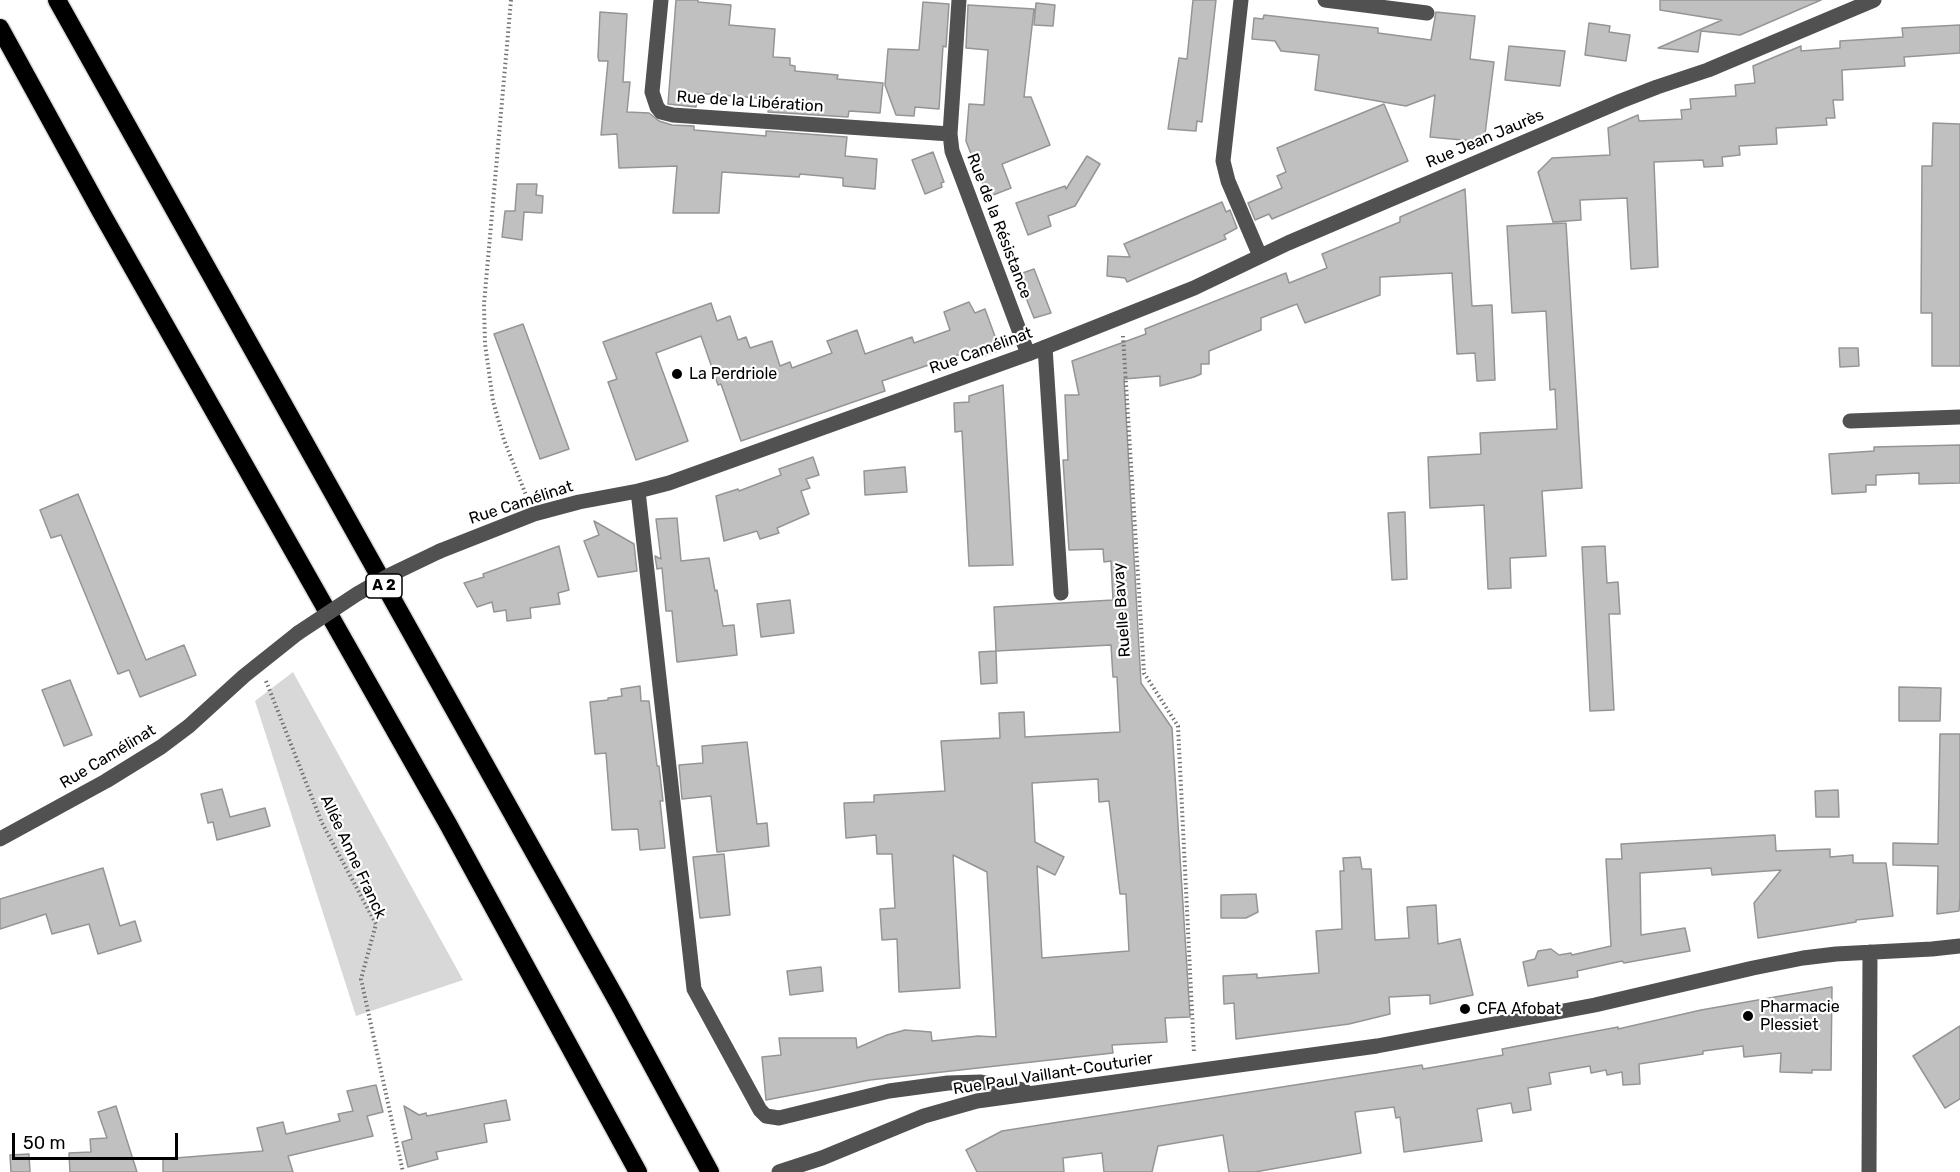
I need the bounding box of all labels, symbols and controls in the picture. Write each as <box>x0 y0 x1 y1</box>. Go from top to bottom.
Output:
street label: Rue de la Libération <box>676 87 824 117</box>
street label: Rue Jean Jaurès <box>1423 106 1547 172</box>
street label: Rue de la Résistance <box>962 151 1036 301</box>
street label: Rue Camélinat <box>927 323 1035 379</box>
place label: La Perdriole <box>689 364 777 384</box>
marker: La Perdriole <box>670 367 684 381</box>
street label: Rue Camélinat <box>467 477 575 529</box>
street label: Ruelle Bavay <box>1109 562 1135 658</box>
road number: A 2 <box>366 574 402 598</box>
street label: Rue Camélinat <box>57 721 159 793</box>
street label: Allée Anne Franck <box>316 792 390 922</box>
place label: Pharmacie Plessiet <box>1760 997 1840 1035</box>
place label: CFA Afobat <box>1477 999 1561 1019</box>
marker: CFA Afobat <box>1458 1002 1472 1016</box>
marker: Pharmacie Plessiet <box>1741 1009 1755 1023</box>
street label: Rue Paul Vaillant-Couturier <box>952 1049 1154 1099</box>
scale bar <box>15 1121 182 1159</box>
text: 50 m <box>23 1132 66 1154</box>

